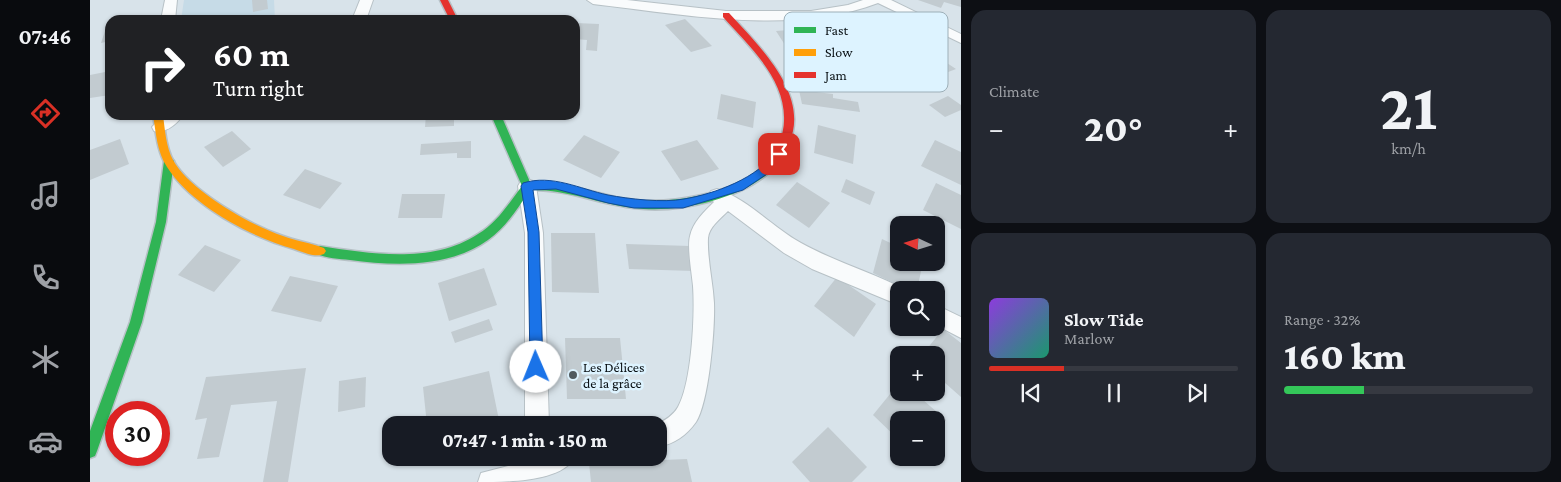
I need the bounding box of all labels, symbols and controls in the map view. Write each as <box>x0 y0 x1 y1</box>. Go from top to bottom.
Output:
legend <box>784 12 948 92</box>
text: Fast <box>825 22 849 38</box>
text: 07:46 <box>18 24 72 49</box>
icon: right <box>130 35 195 100</box>
text: 60 m <box>213 35 290 74</box>
text: Slow <box>825 44 853 60</box>
text: Jam <box>823 67 847 83</box>
text: 21 <box>1380 71 1437 143</box>
text: Turn right <box>213 76 304 101</box>
text: Climate <box>989 83 1039 100</box>
icon: directions <box>28 96 63 131</box>
text: 20° <box>1084 107 1143 149</box>
text: − <box>989 113 1004 144</box>
text: + <box>1223 113 1238 144</box>
pin <box>758 133 800 175</box>
icon: arrive <box>765 140 793 168</box>
text: km/h <box>1391 140 1426 157</box>
icon: music <box>28 178 63 213</box>
north arrow <box>890 216 945 271</box>
map controls <box>890 216 945 466</box>
icon: phone <box>28 260 63 295</box>
button: search <box>890 281 945 336</box>
text: Slow Tide <box>1064 309 1144 330</box>
text: Range · 32% <box>1284 311 1360 328</box>
text: Marlow <box>1064 330 1114 347</box>
text: 160 km <box>1284 335 1406 377</box>
position arrow <box>509 340 561 392</box>
icon: climate <box>28 342 63 377</box>
button: + <box>890 346 945 401</box>
place label: Les Délices de la grâce <box>583 359 644 391</box>
marker: Les Délices de la grâce <box>567 369 579 381</box>
icon: previous <box>1017 379 1045 407</box>
icon: pause <box>1100 379 1128 407</box>
icon: next <box>1183 379 1211 407</box>
speed limit sign: 30 <box>105 401 170 466</box>
button: − <box>890 411 945 466</box>
icon: car <box>28 424 63 459</box>
text: 07:47 · 1 min · 150 m <box>442 430 607 451</box>

